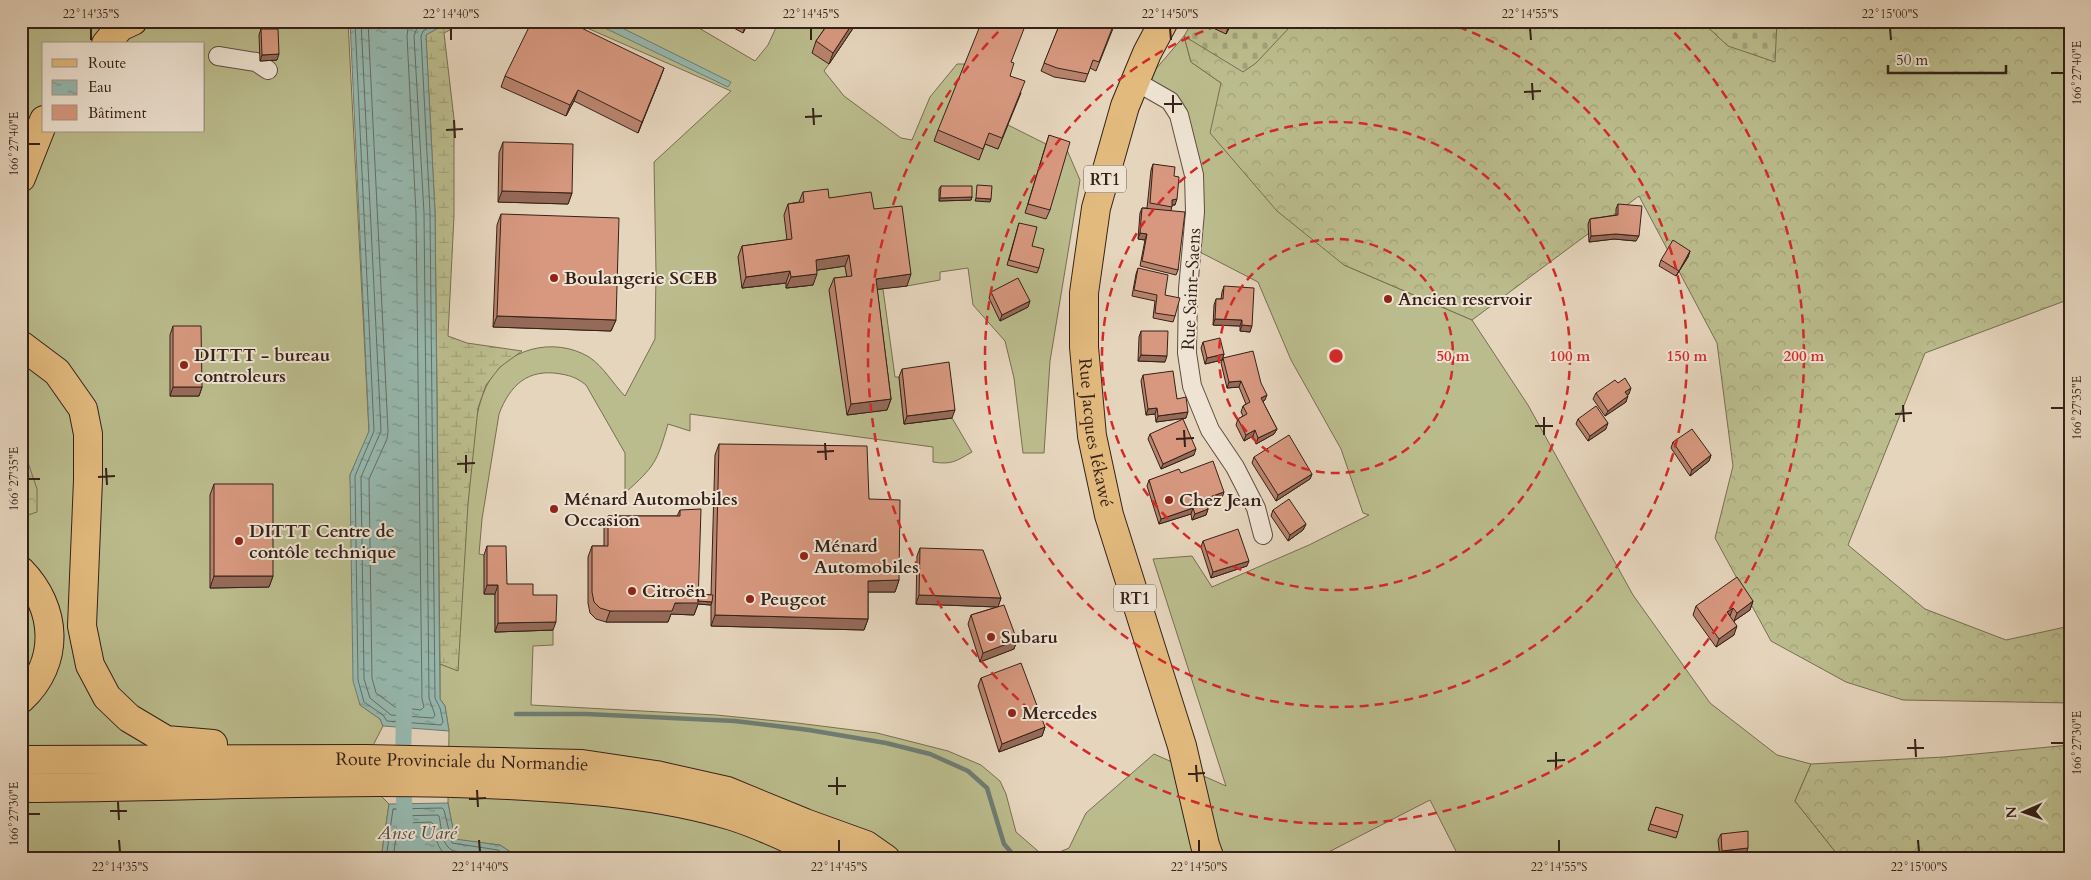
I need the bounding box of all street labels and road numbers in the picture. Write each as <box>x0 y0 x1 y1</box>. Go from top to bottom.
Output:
road number: RT1 <box>1084 165 1126 192</box>
street label: Rue Saint-Saens <box>1176 227 1207 351</box>
street label: Rue Jacques Iékawé <box>1072 357 1119 509</box>
road number: RT1 <box>1114 584 1156 612</box>
street label: Route Provinciale du Normandie <box>335 747 590 778</box>

